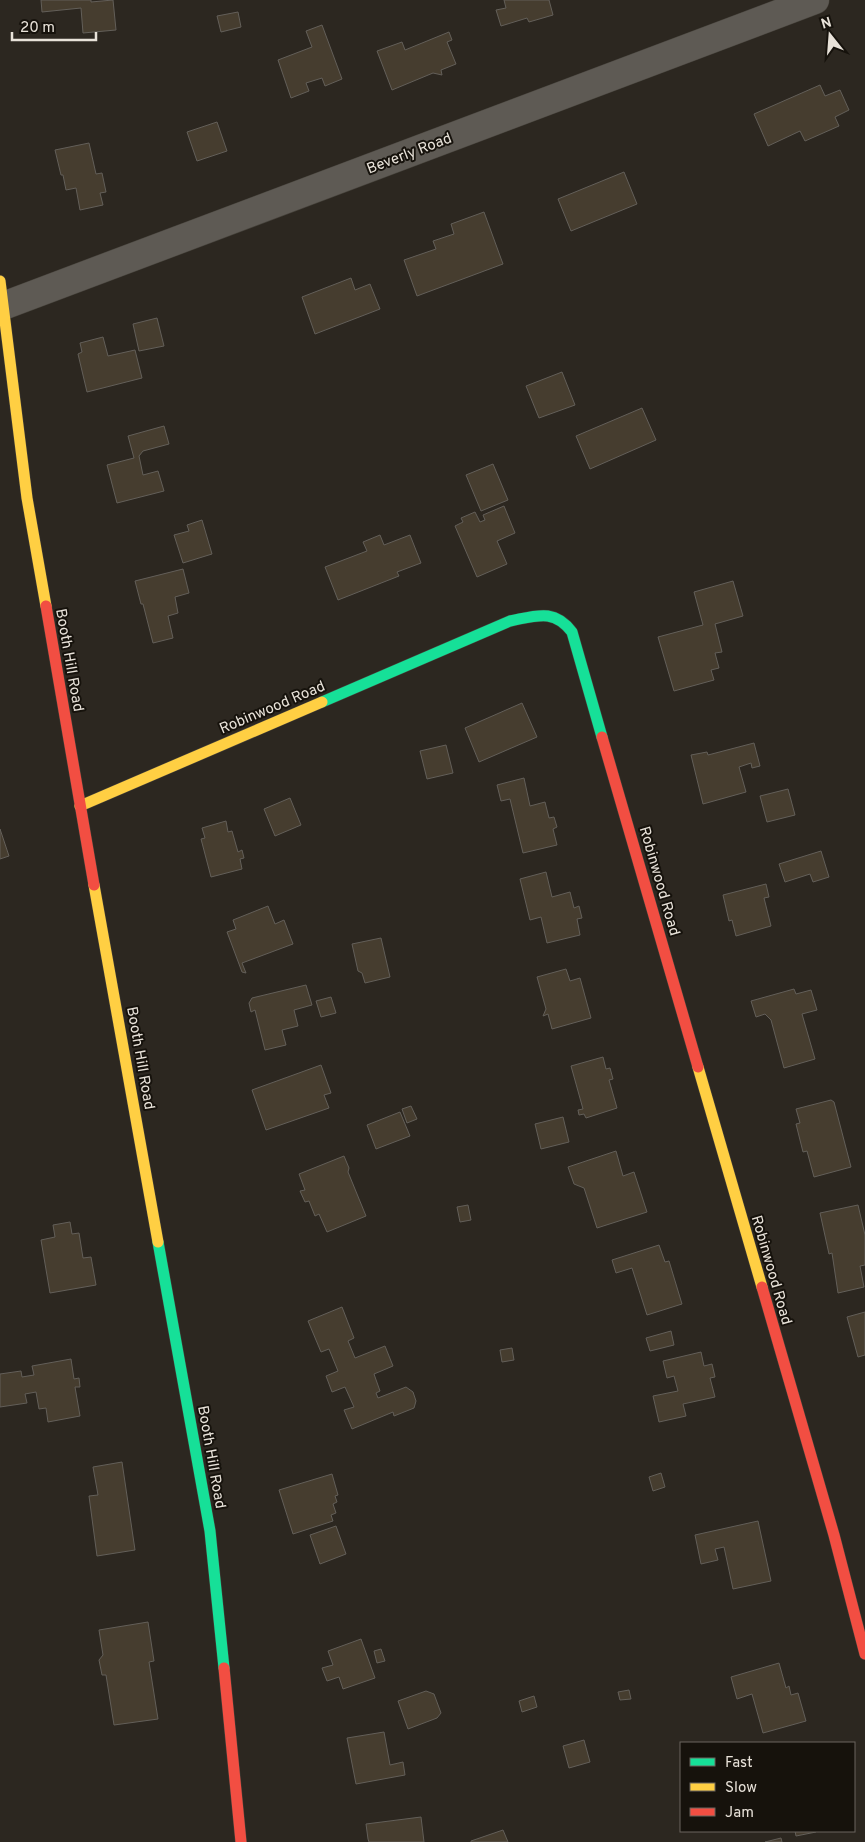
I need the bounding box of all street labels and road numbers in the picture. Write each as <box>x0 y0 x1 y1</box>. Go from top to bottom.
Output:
street label: Beverly Road <box>364 130 455 179</box>
street label: Booth Hill Road <box>50 607 87 713</box>
street label: Robinwood Road <box>217 678 328 739</box>
street label: Robinwood Road <box>634 824 683 938</box>
street label: Booth Hill Road <box>121 1005 158 1111</box>
street label: Robinwood Road <box>746 1213 795 1327</box>
street label: Booth Hill Road <box>192 1404 229 1510</box>

